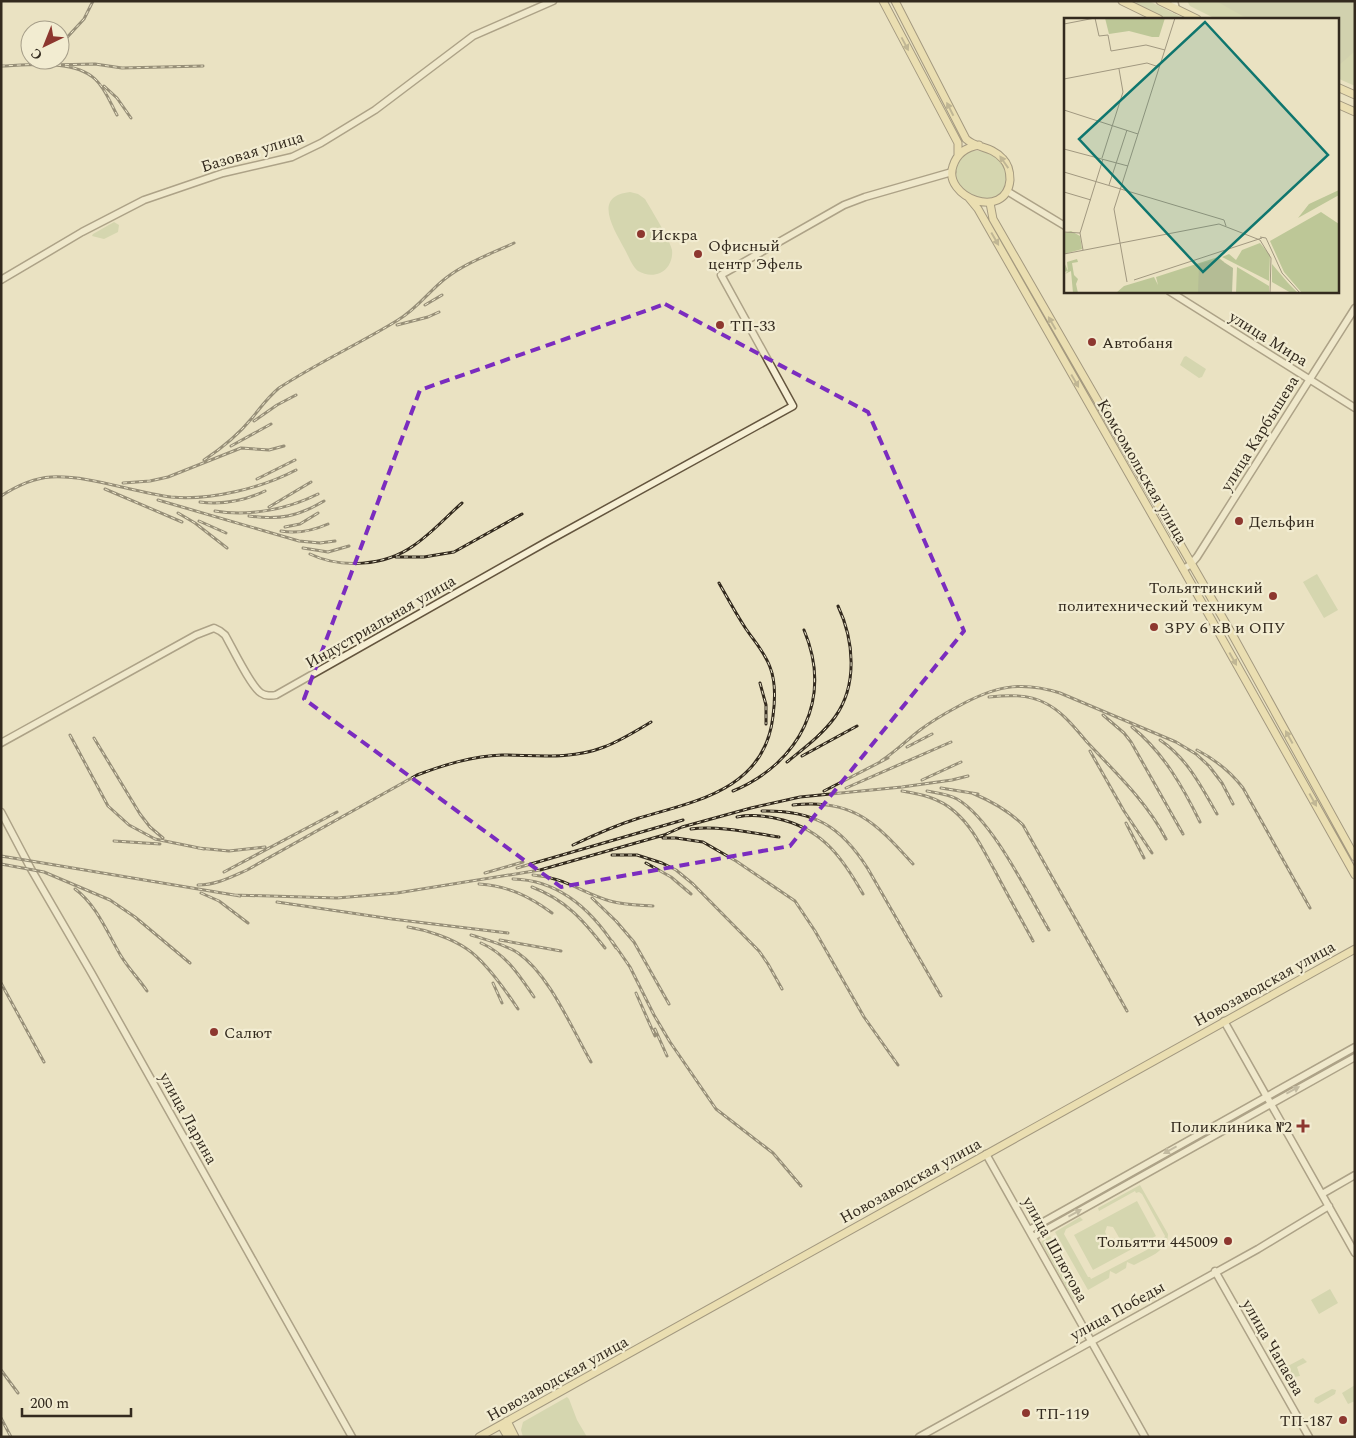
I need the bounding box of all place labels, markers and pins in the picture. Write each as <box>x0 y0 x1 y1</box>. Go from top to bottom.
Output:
place label: Искра <box>651 223 698 247</box>
marker: Искра <box>635 228 647 240</box>
place label: Офисный центр Эфель <box>708 234 803 276</box>
marker: Офисный центр Эфель <box>692 248 704 260</box>
place label: ТП-33 <box>730 314 775 338</box>
marker: ТП-33 <box>714 319 726 331</box>
place label: Автобаня <box>1102 331 1173 355</box>
marker: Автобаня <box>1086 336 1098 348</box>
place label: Дельфин <box>1249 510 1315 534</box>
marker: Дельфин <box>1233 515 1245 527</box>
place label: Тольяттинский политехнический техникум <box>1058 576 1263 618</box>
marker: Тольяттинский политехнический техникум <box>1267 590 1279 602</box>
place label: ЗРУ 6 кВ и ОПУ <box>1164 616 1285 640</box>
marker: ЗРУ 6 кВ и ОПУ <box>1148 621 1160 633</box>
place label: Салют <box>224 1021 272 1045</box>
marker: Салют <box>208 1026 220 1038</box>
place label: Поликлиника №2 <box>1170 1115 1292 1139</box>
marker: Поликлиника №2 <box>1296 1119 1310 1133</box>
place label: Тольятти 445009 <box>1097 1230 1218 1254</box>
marker: Тольятти 445009 <box>1222 1235 1234 1247</box>
place label: ТП-119 <box>1036 1402 1089 1426</box>
marker: ТП-119 <box>1020 1407 1032 1419</box>
place label: ТП-187 <box>1280 1409 1333 1433</box>
marker: ТП-187 <box>1337 1414 1349 1426</box>

